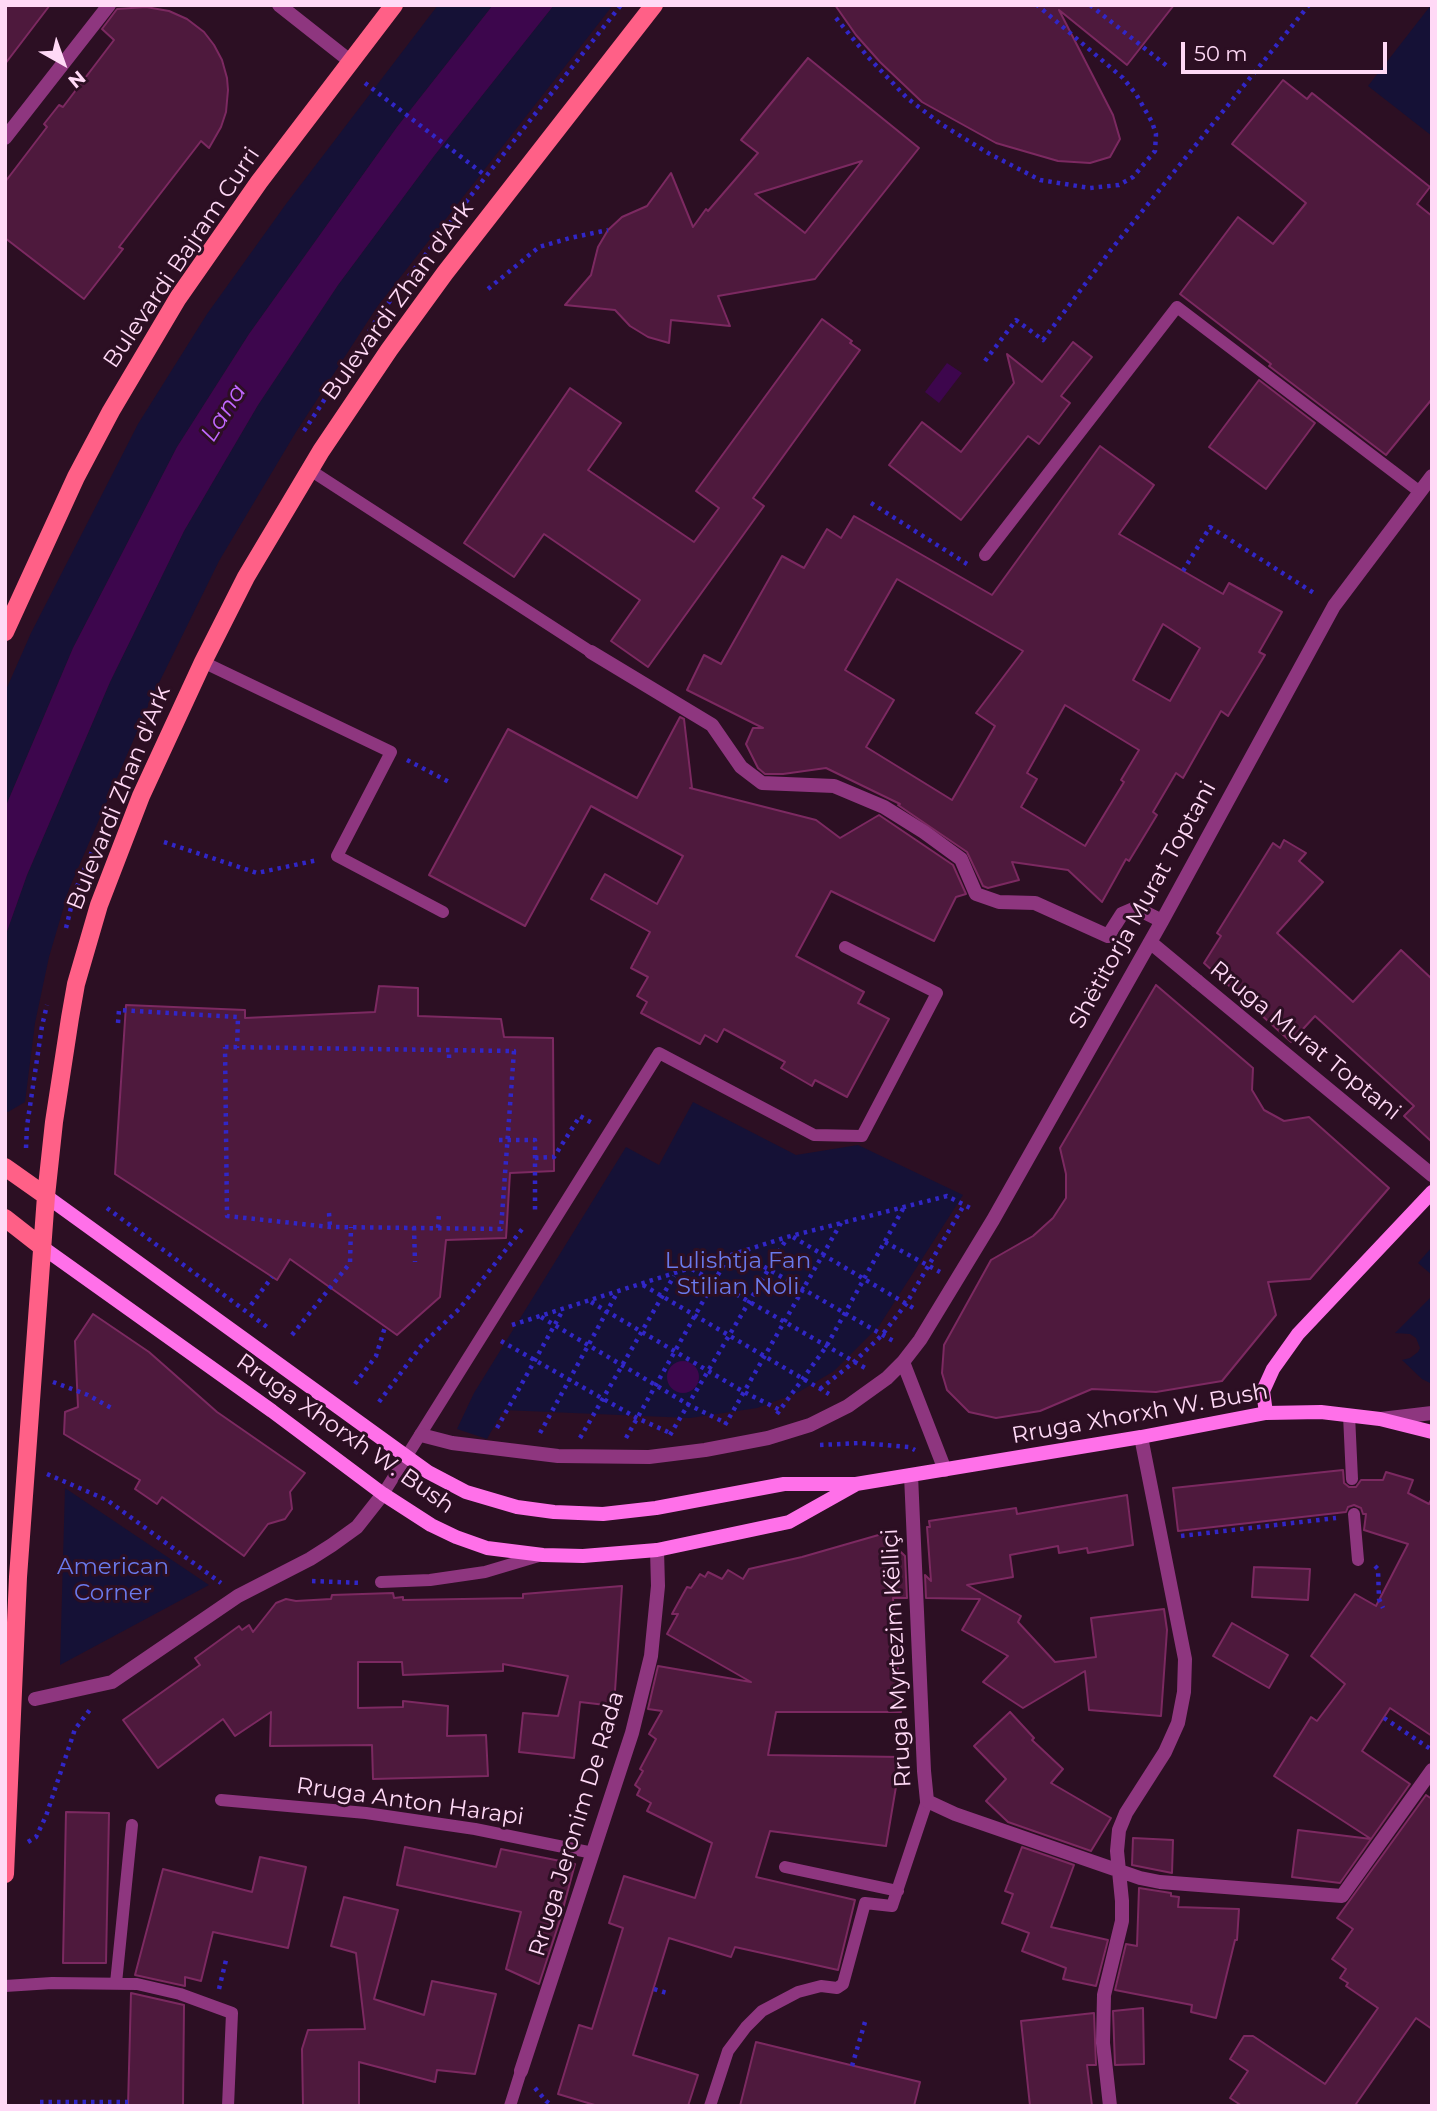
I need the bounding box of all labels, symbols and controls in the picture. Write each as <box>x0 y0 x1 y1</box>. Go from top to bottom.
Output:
north arrow <box>28 28 98 98</box>
scale bar <box>1185 28 1392 72</box>
text: 50 m <box>1194 41 1248 66</box>
text: N <box>64 66 90 93</box>
street label: Bulevardi Bajram Curri <box>98 142 266 374</box>
street label: Bulevardi Zhan d'Ark <box>317 196 479 406</box>
water label: Lana <box>195 379 253 447</box>
street label: Bulevardi Zhan d'Ark <box>61 682 177 914</box>
street label: Shëtitorja Murat Toptani <box>1064 777 1222 1033</box>
street label: Rruga Murat Toptani <box>1204 956 1406 1126</box>
park label: Lulishtja Fan Stilian Noli <box>665 1247 811 1301</box>
street label: Rruga Xhorxh W. Bush <box>231 1348 459 1520</box>
street label: Rruga Xhorxh W. Bush <box>1010 1378 1270 1450</box>
street label: Rruga Myrtezim Këlliçi <box>876 1528 918 1788</box>
park label: American Corner <box>57 1553 169 1607</box>
street label: Rruga Jeronim De Rada <box>523 1688 631 1960</box>
street label: Rruga Anton Harapi <box>294 1772 526 1832</box>

